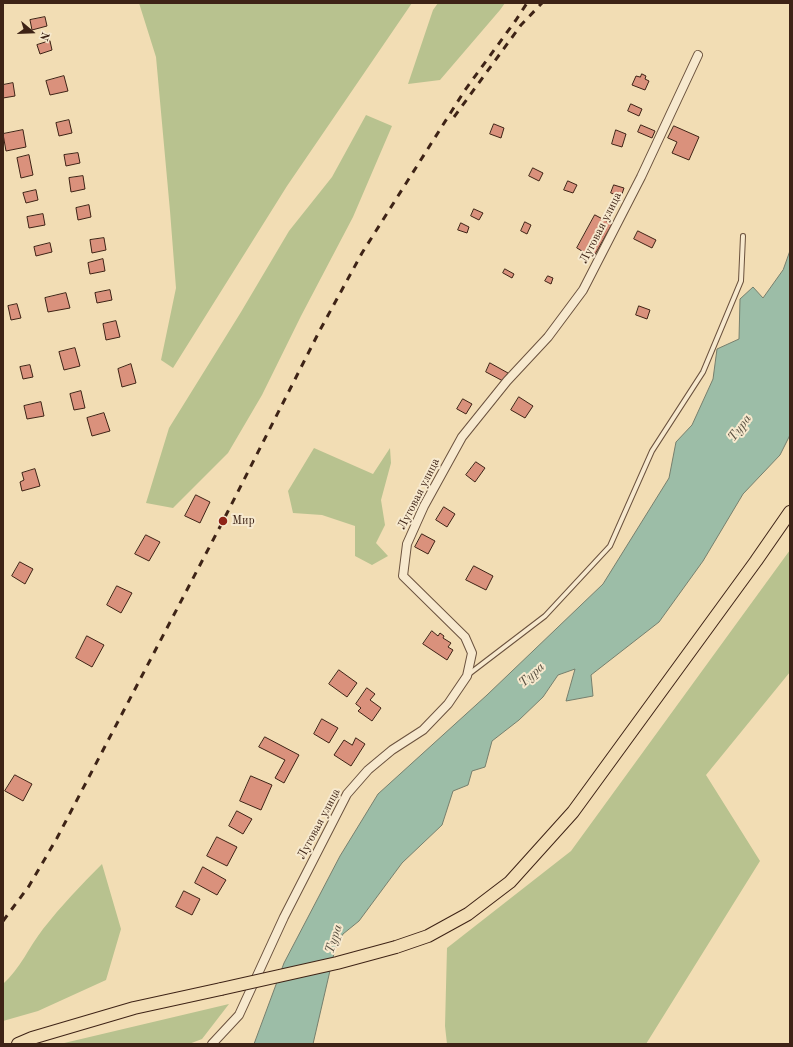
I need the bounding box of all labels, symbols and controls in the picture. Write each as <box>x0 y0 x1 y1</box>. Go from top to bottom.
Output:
north arrow <box>12 12 52 52</box>
text: N <box>37 30 50 42</box>
street label: Луговая улица <box>577 190 625 266</box>
water label: Тура <box>725 411 755 445</box>
street label: Луговая улица <box>395 456 443 532</box>
place label: Мир <box>232 514 255 528</box>
marker: Мир <box>217 515 229 527</box>
water label: Тура <box>516 659 548 691</box>
street label: Луговая улица <box>294 786 344 862</box>
water label: Тура <box>322 923 346 955</box>

